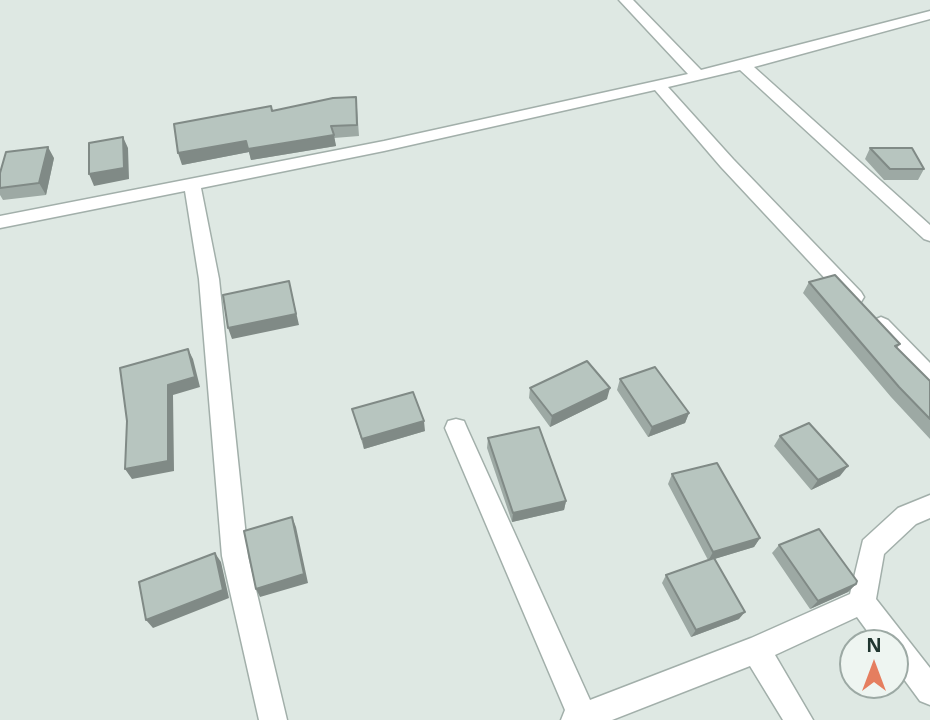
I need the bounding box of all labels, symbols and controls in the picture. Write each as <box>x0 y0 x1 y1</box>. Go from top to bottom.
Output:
north arrow <box>839 629 909 699</box>
text: N <box>866 632 882 658</box>

